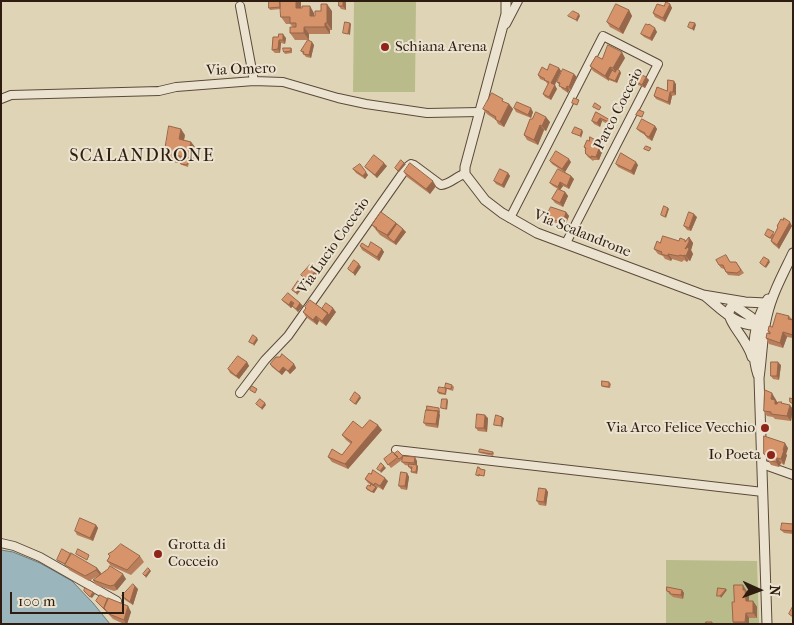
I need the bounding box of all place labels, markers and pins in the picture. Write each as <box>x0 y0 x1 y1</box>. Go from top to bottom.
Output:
place label: Schiana Arena <box>395 38 487 56</box>
marker: Schiana Arena <box>379 41 391 53</box>
place label: Via Arco Felice Vecchio <box>606 419 755 437</box>
marker: Via Arco Felice Vecchio <box>759 422 771 434</box>
place label: Io Poeta <box>708 446 761 464</box>
marker: Io Poeta <box>765 449 777 461</box>
place label: Grotta di Cocceio <box>168 536 226 571</box>
marker: Grotta di Cocceio <box>152 548 164 560</box>

